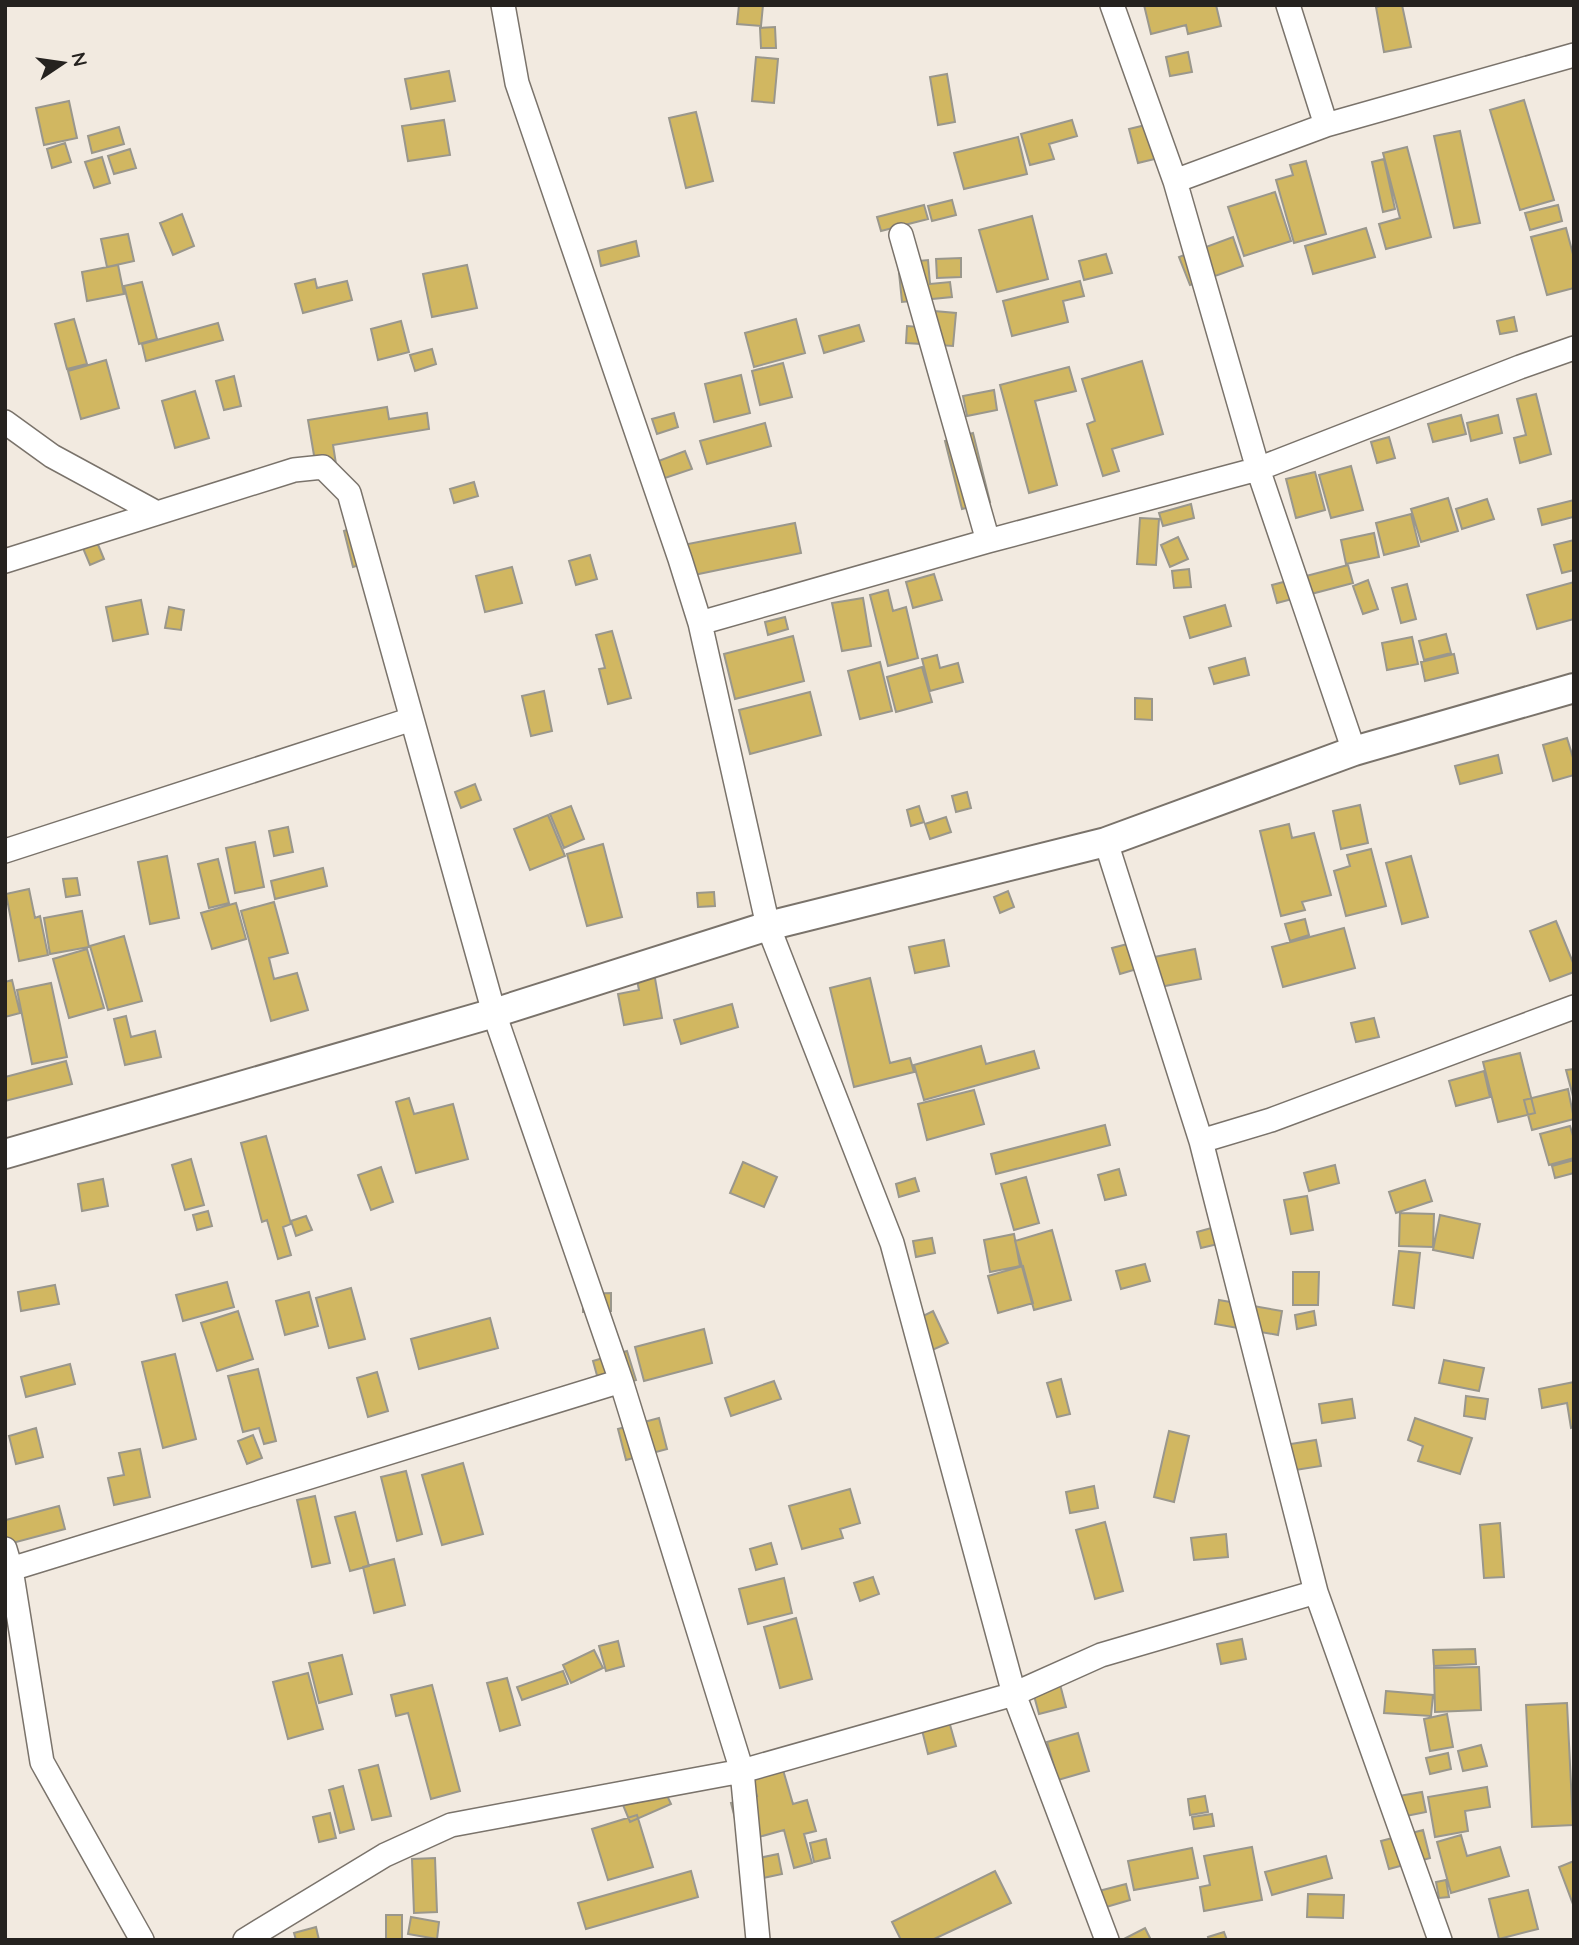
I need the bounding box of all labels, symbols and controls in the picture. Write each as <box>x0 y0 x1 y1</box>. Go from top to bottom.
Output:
north arrow <box>28 28 98 98</box>
text: N <box>66 50 93 69</box>

